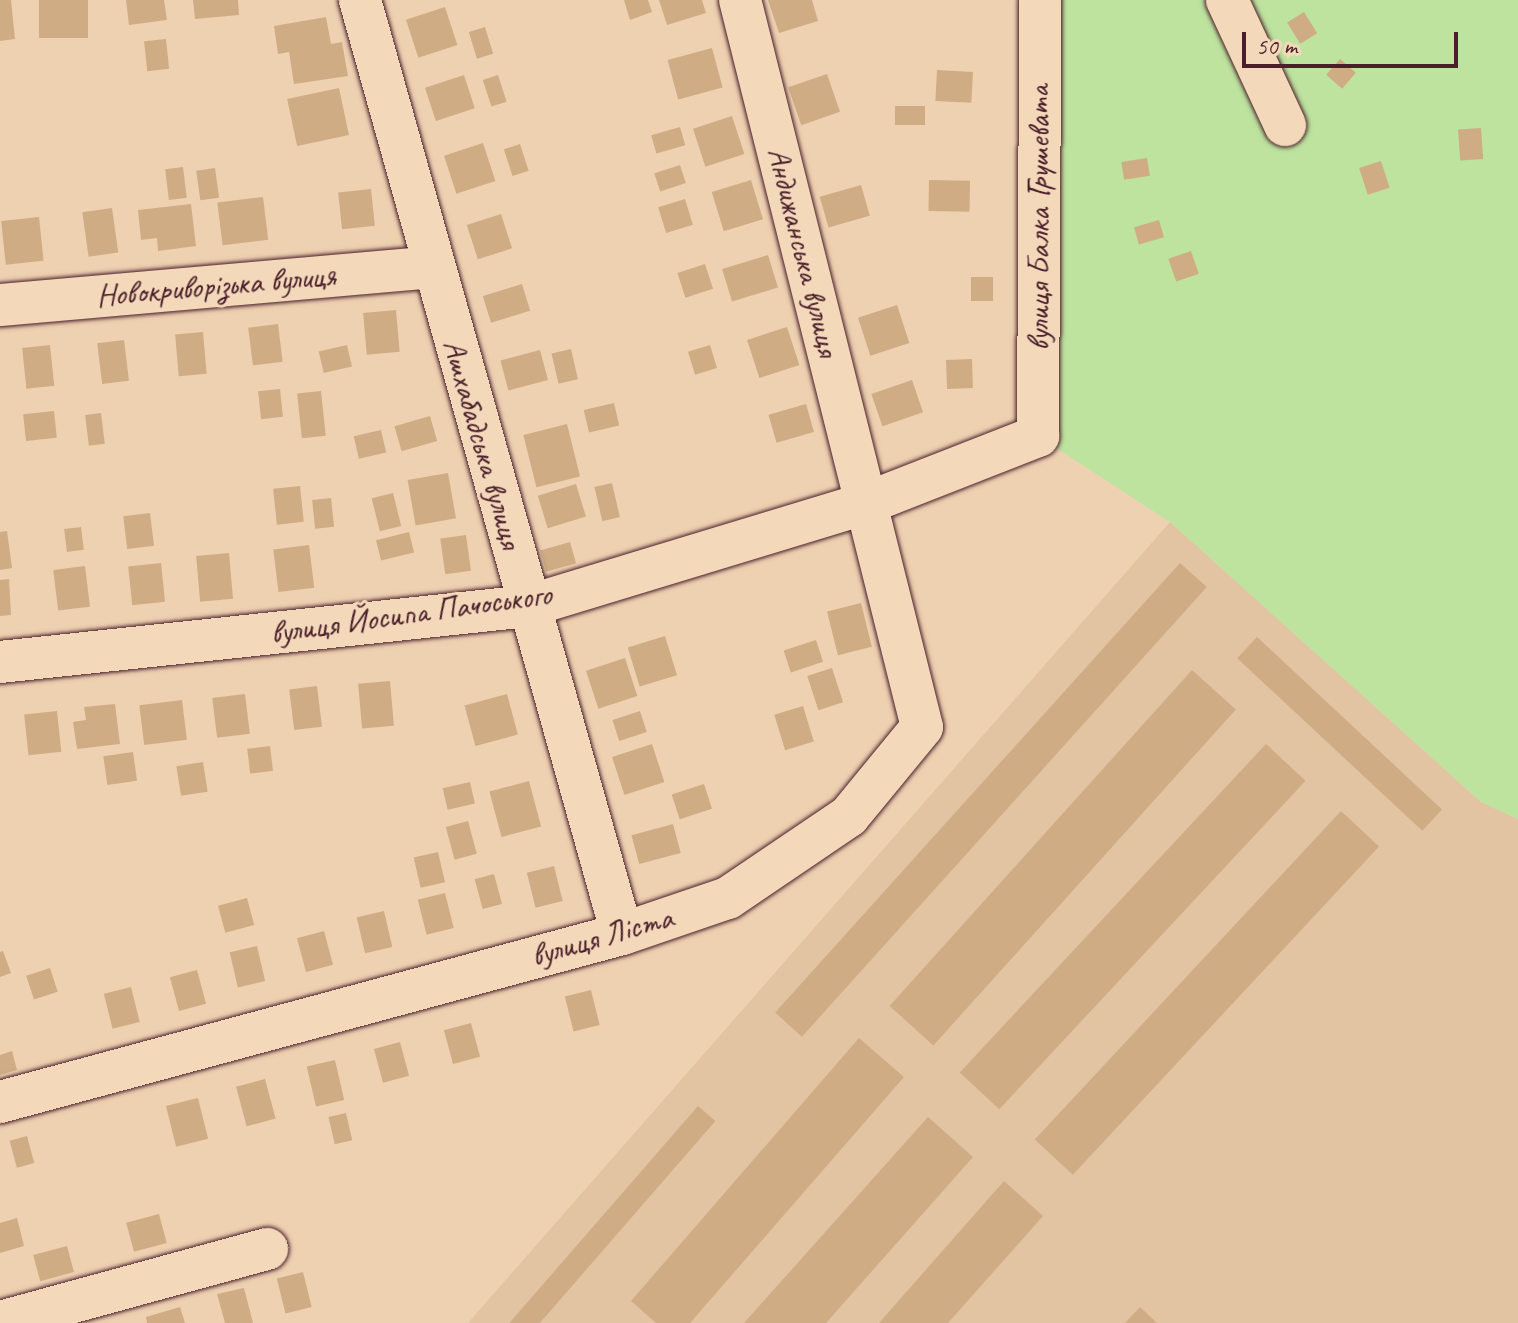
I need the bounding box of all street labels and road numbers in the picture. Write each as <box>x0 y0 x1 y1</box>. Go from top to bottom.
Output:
street label: вулиця Балка Грушевата <box>1020 87 1058 349</box>
street label: Андижанська вулиця <box>759 144 847 360</box>
street label: Новокриворізька вулиця <box>94 256 338 316</box>
street label: Ашхабадська вулиця <box>434 335 530 553</box>
street label: вулиця Йосипа Пачоського <box>267 575 555 653</box>
street label: вулиця Ліста <box>527 898 677 976</box>

